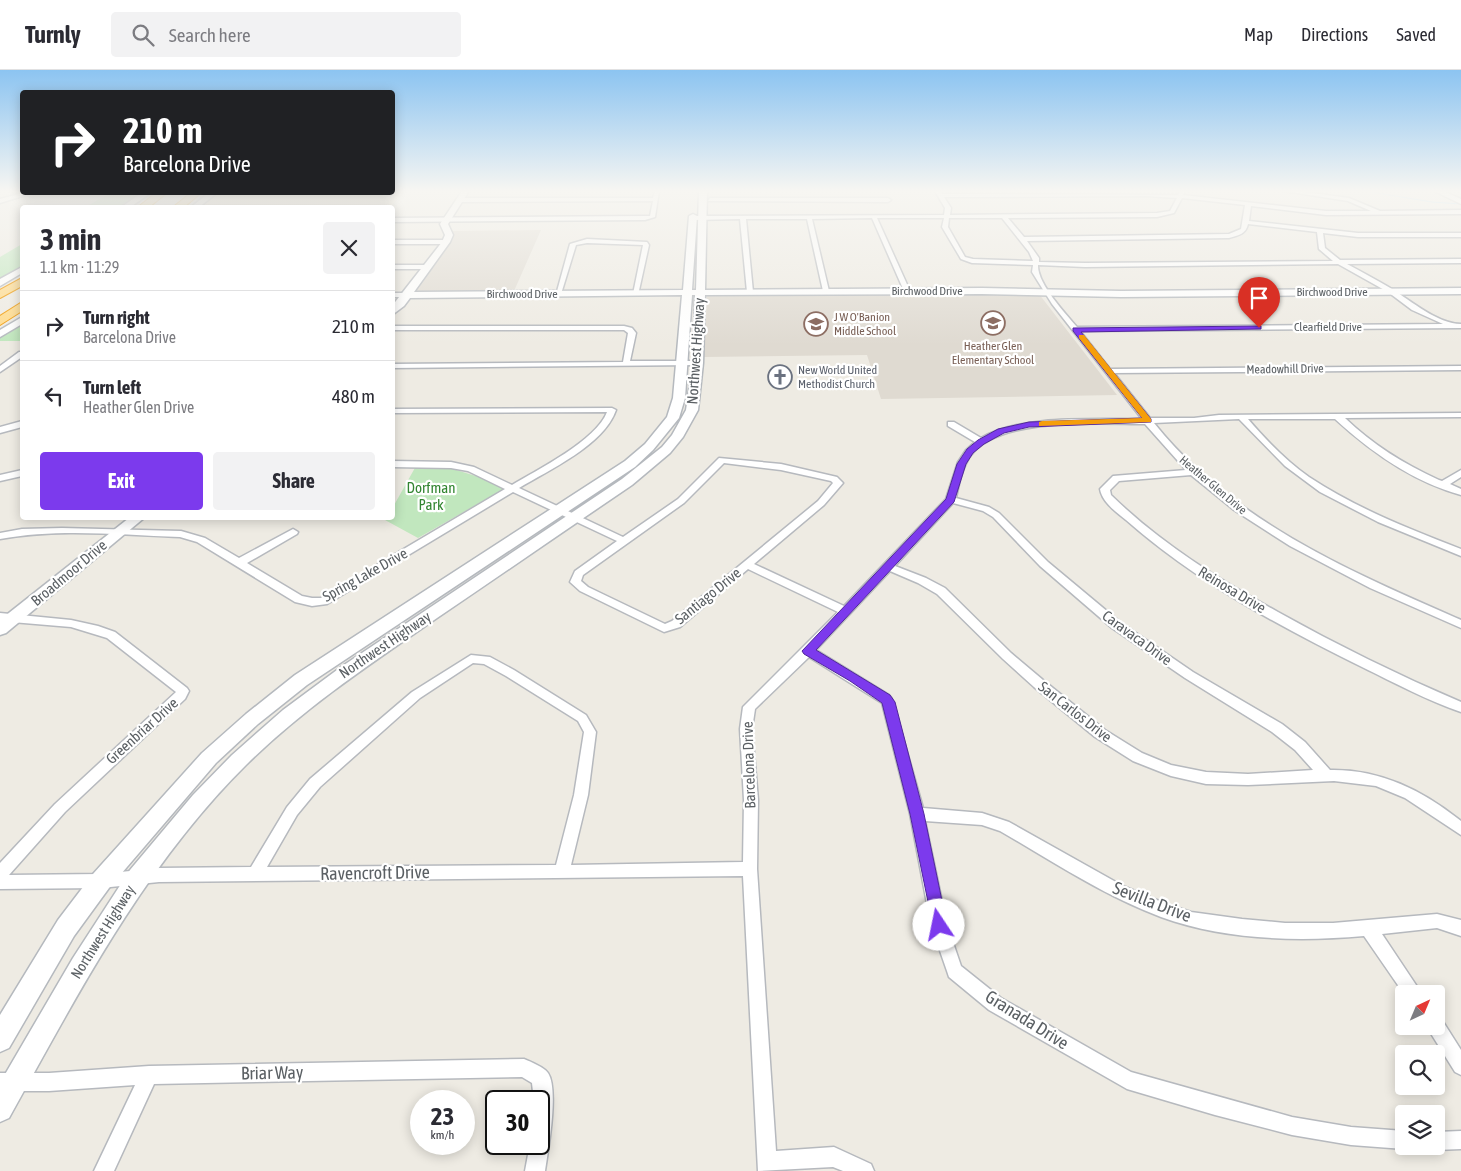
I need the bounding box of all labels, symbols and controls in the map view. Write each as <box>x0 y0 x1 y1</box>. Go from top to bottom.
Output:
search box <box>111 12 461 57</box>
text: Turnly <box>25 21 81 48</box>
icon: search <box>129 21 157 49</box>
text: Search here <box>169 24 251 46</box>
text: Map <box>1244 24 1273 45</box>
text: Directions <box>1301 24 1368 45</box>
text: Saved <box>1396 24 1436 45</box>
icon: right <box>40 110 105 175</box>
text: 210 m <box>123 110 202 150</box>
text: Barcelona Drive <box>123 151 251 177</box>
text: 3 min <box>40 222 101 256</box>
button: close <box>323 222 375 274</box>
text: 1.1 km · 11:29 <box>40 258 119 276</box>
pin <box>1238 277 1280 328</box>
street label: Birchwood Drive <box>891 284 963 298</box>
icon: arrive <box>1245 284 1273 312</box>
street label: Birchwood Drive <box>1296 285 1368 299</box>
street label: Birchwood Drive <box>486 287 558 301</box>
street label: Northwest Highway <box>683 297 708 405</box>
text: Turn right <box>83 306 150 328</box>
place label: J W O'Banion Middle School <box>834 310 897 338</box>
school or university icon: Heather Glen Elementary School <box>980 310 1006 336</box>
school or university icon: J W O'Banion Middle School <box>803 311 829 337</box>
icon: right <box>40 312 68 340</box>
text: 210 m <box>332 315 375 337</box>
street label: Clearfield Drive <box>1294 320 1362 334</box>
text: Barcelona Drive <box>83 328 176 346</box>
place label: Heather Glen Elementary School <box>952 339 1035 367</box>
street label: Meadowhill Drive <box>1246 361 1324 377</box>
place label: New World United Methodist Church <box>798 363 877 391</box>
church icon: New World United Methodist Church <box>767 364 793 390</box>
text: Turn left <box>83 376 141 398</box>
icon: left <box>40 382 68 410</box>
text: 480 m <box>332 385 375 407</box>
text: Heather Glen Drive <box>83 398 194 416</box>
button: Exit <box>40 452 203 510</box>
button: Share <box>213 452 375 510</box>
street label: Heather Glen Drive <box>1177 453 1249 517</box>
park label: Dorfman Park <box>407 479 455 513</box>
street label: Broadmoor Drive <box>28 536 110 609</box>
street label: Spring Lake Drive <box>319 544 410 605</box>
street label: Reinosa Drive <box>1196 563 1269 616</box>
street label: Santiago Drive <box>671 564 744 627</box>
street label: Caravaca Drive <box>1099 607 1175 669</box>
street label: Northwest Highway <box>336 608 434 682</box>
street label: San Carlos Drive <box>1035 678 1115 746</box>
street label: Greenbriar Drive <box>102 694 181 767</box>
street label: Barcelona Drive <box>738 721 759 809</box>
street label: Ravencroft Drive <box>320 861 430 884</box>
street label: Sevilla Drive <box>1110 877 1194 926</box>
street label: Northwest Highway <box>67 882 138 982</box>
position arrow <box>912 898 964 950</box>
north arrow <box>1395 985 1445 1035</box>
map controls <box>1395 985 1445 1155</box>
street label: Granada Drive <box>982 986 1073 1053</box>
button: search <box>1395 1045 1445 1095</box>
street label: Briar Way <box>241 1061 303 1084</box>
speed limit sign: 30 <box>485 1090 550 1155</box>
text: 23 <box>431 1102 454 1130</box>
button: layers <box>1395 1105 1445 1155</box>
text: km/h <box>431 1128 454 1142</box>

